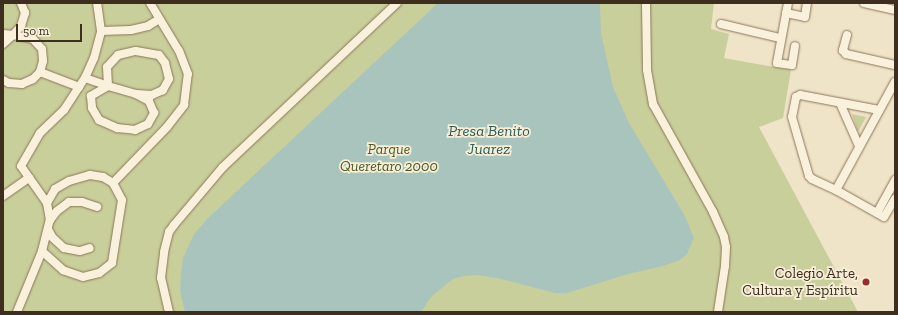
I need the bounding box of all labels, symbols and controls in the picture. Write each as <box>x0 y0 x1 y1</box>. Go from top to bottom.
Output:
scale bar <box>18 16 84 42</box>
text: 50 m <box>23 24 49 38</box>
water label: Presa Benito Juarez <box>448 121 530 159</box>
park label: Parque Queretaro 2000 <box>340 140 438 175</box>
place label: Colegio Arte, Cultura y Espíritu <box>742 264 858 299</box>
marker: Colegio Arte, Cultura y Espíritu <box>861 277 871 287</box>

